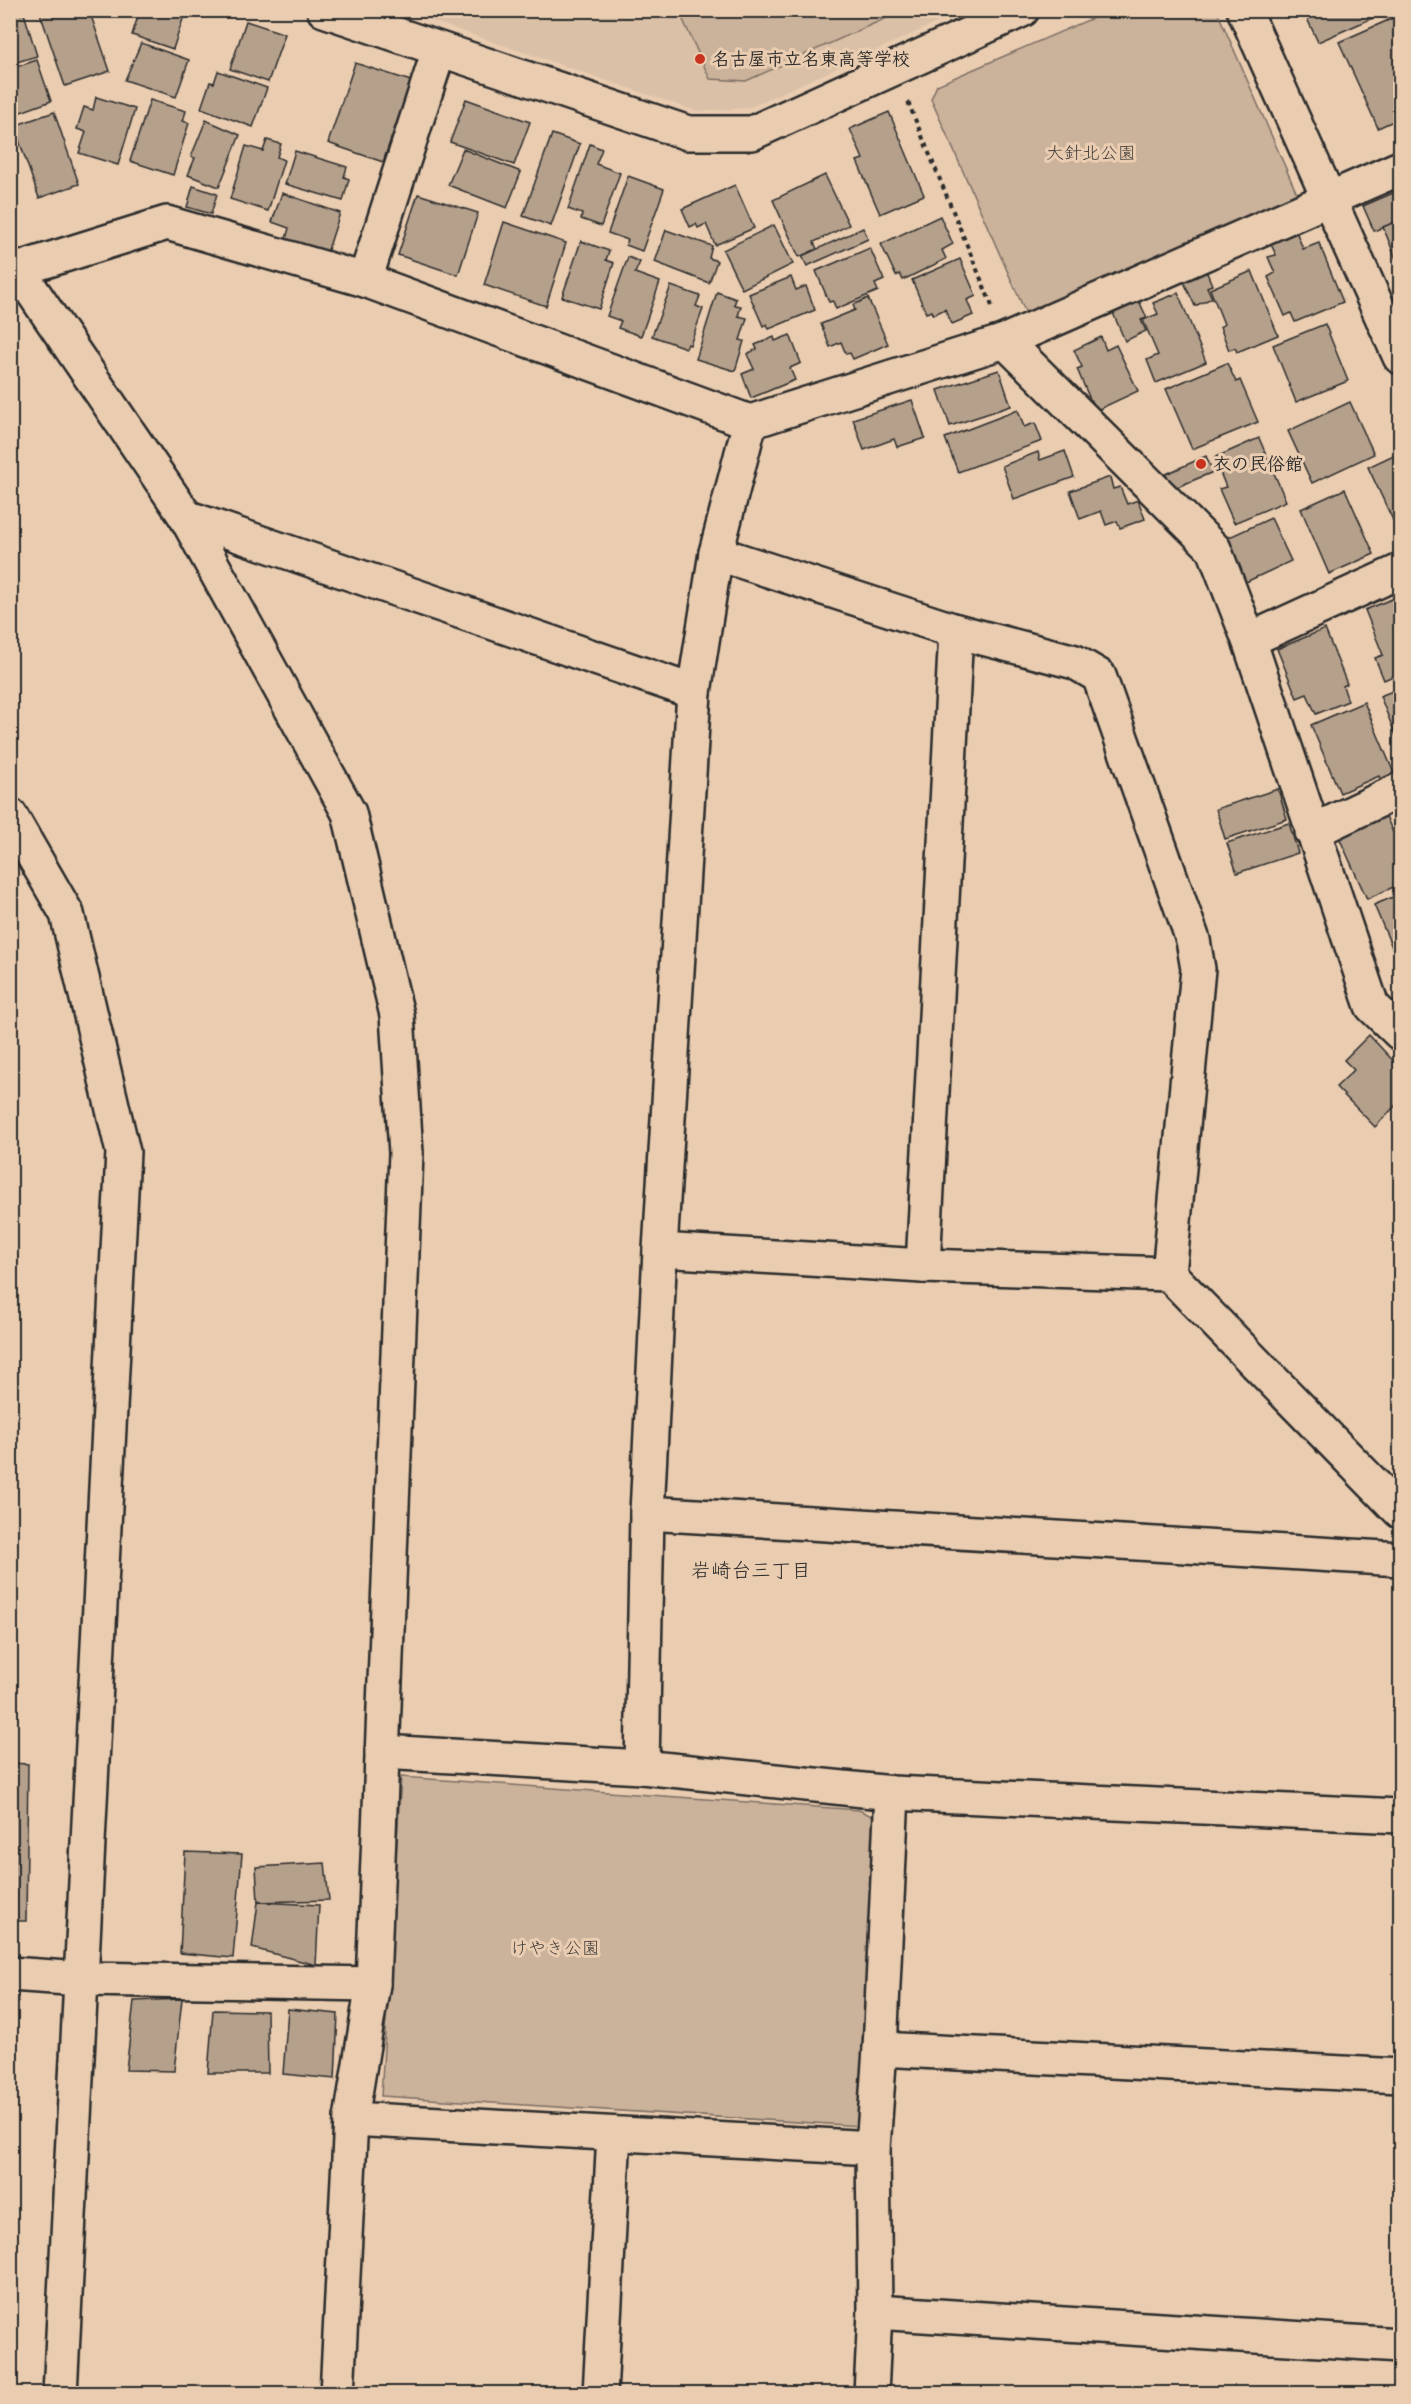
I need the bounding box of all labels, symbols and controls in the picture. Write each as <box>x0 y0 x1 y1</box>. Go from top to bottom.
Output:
place label: 名古屋市立名東高等学校 <box>712 47 910 71</box>
marker: 名古屋市立名東高等学校 <box>693 52 707 66</box>
park label: 大針北公園 <box>1046 141 1136 165</box>
place label: 衣の民俗館 <box>1213 452 1303 476</box>
marker: 衣の民俗館 <box>1194 457 1208 471</box>
district label: 岩崎台三丁目 <box>691 1557 811 1583</box>
park label: けやき公園 <box>510 1936 600 1960</box>

